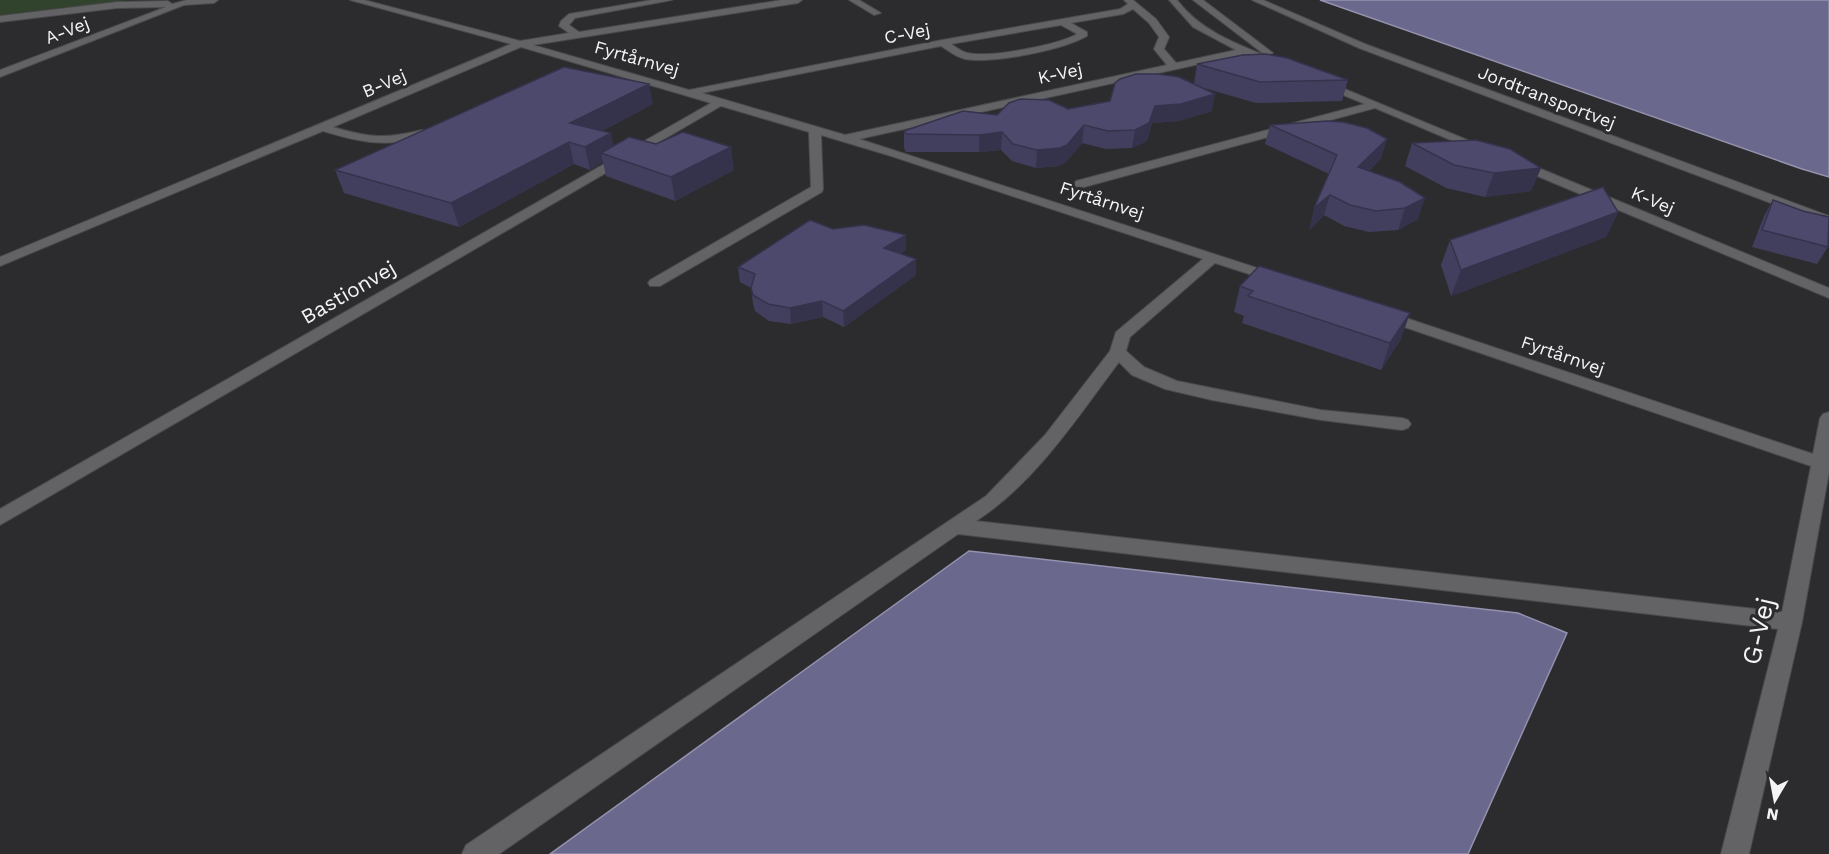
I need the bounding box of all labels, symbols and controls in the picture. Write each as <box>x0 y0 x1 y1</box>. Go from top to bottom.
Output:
street label: A-Vej <box>42 12 92 48</box>
street label: C-Vej <box>882 18 932 48</box>
street label: Fyrtårnvej <box>592 36 682 80</box>
street label: K-Vej <box>1036 58 1084 88</box>
street label: Jordtransportvej <box>1475 61 1619 133</box>
street label: B-Vej <box>359 64 409 102</box>
street label: Fyrtårnvej <box>1057 177 1147 223</box>
street label: K-Vej <box>1628 182 1678 218</box>
street label: Bastionvej <box>296 255 400 329</box>
street label: Fyrtårnvej <box>1518 331 1608 379</box>
street label: G-Vej <box>1736 594 1780 668</box>
north arrow <box>1745 770 1805 830</box>
text: N <box>1765 804 1780 825</box>

